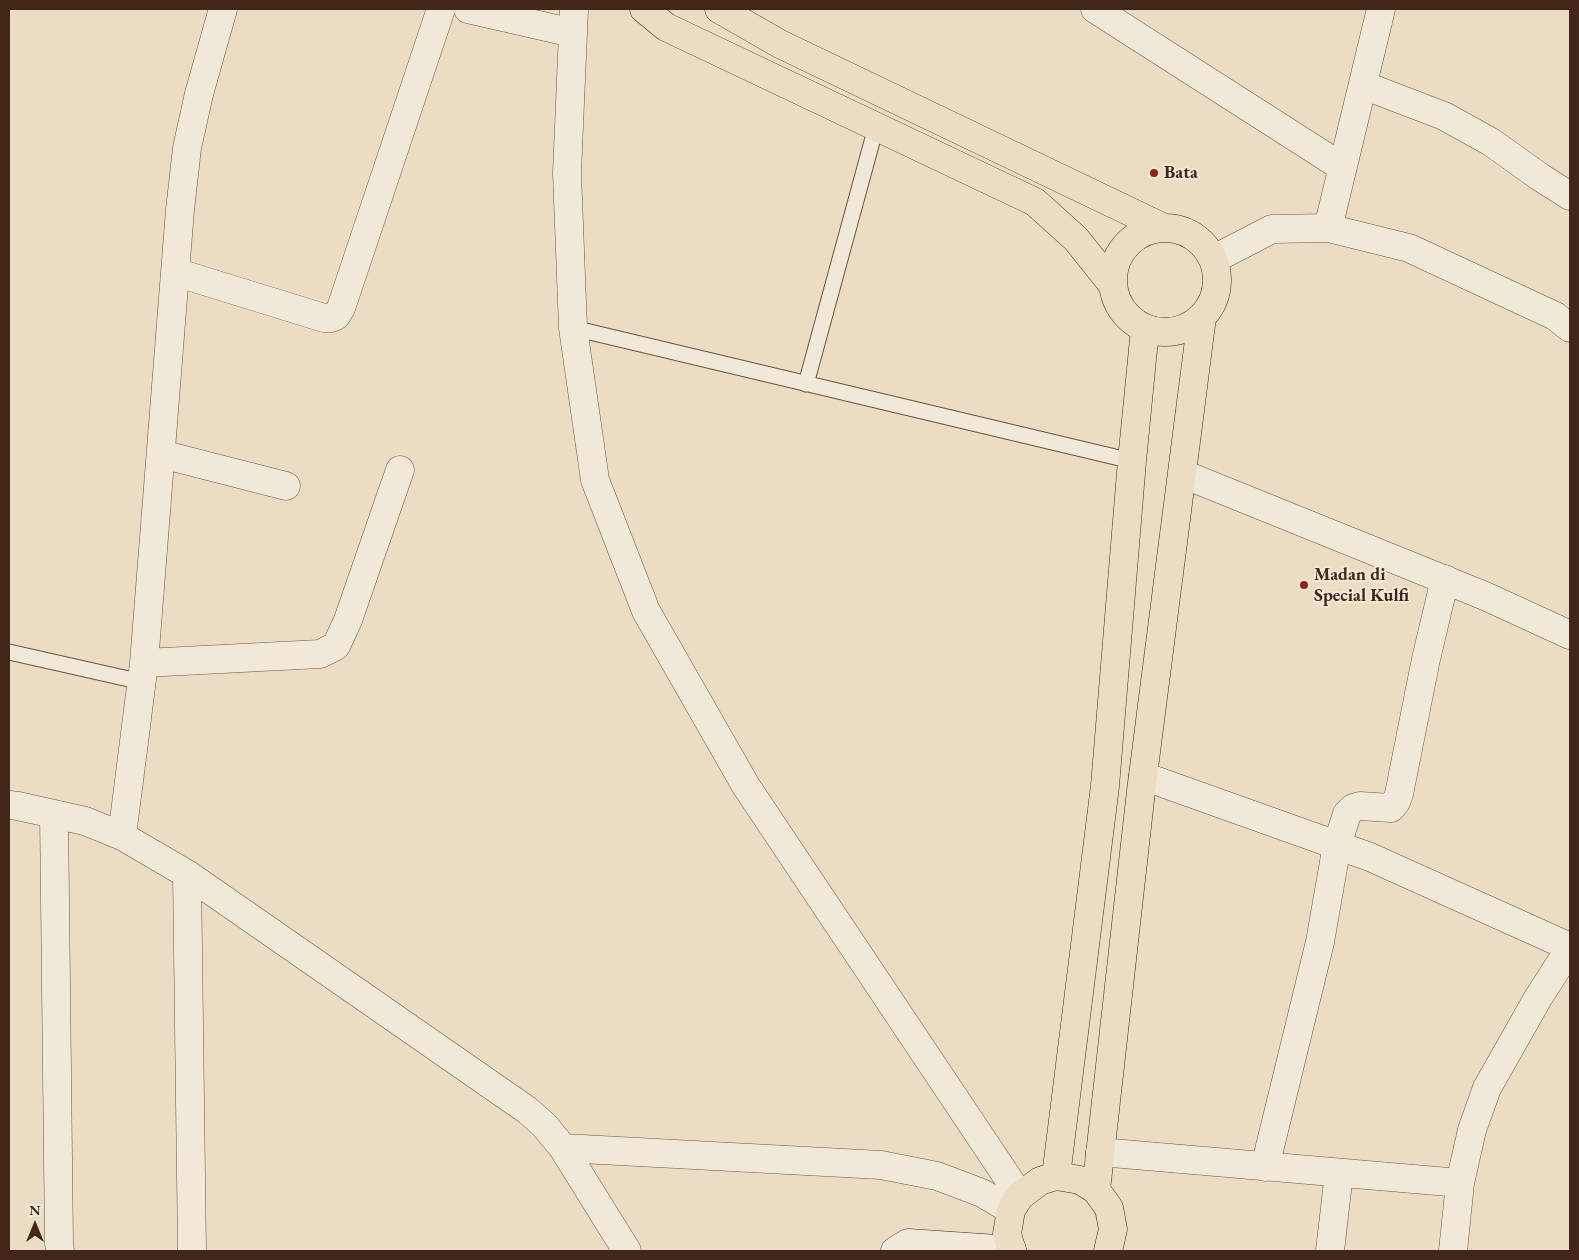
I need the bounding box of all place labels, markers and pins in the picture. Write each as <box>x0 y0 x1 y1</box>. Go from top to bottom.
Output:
place label: Bata <box>1164 162 1198 184</box>
marker: Bata <box>1148 167 1160 179</box>
place label: Madan di Special Kulfi <box>1314 564 1409 606</box>
marker: Madan di Special Kulfi <box>1298 579 1310 591</box>

